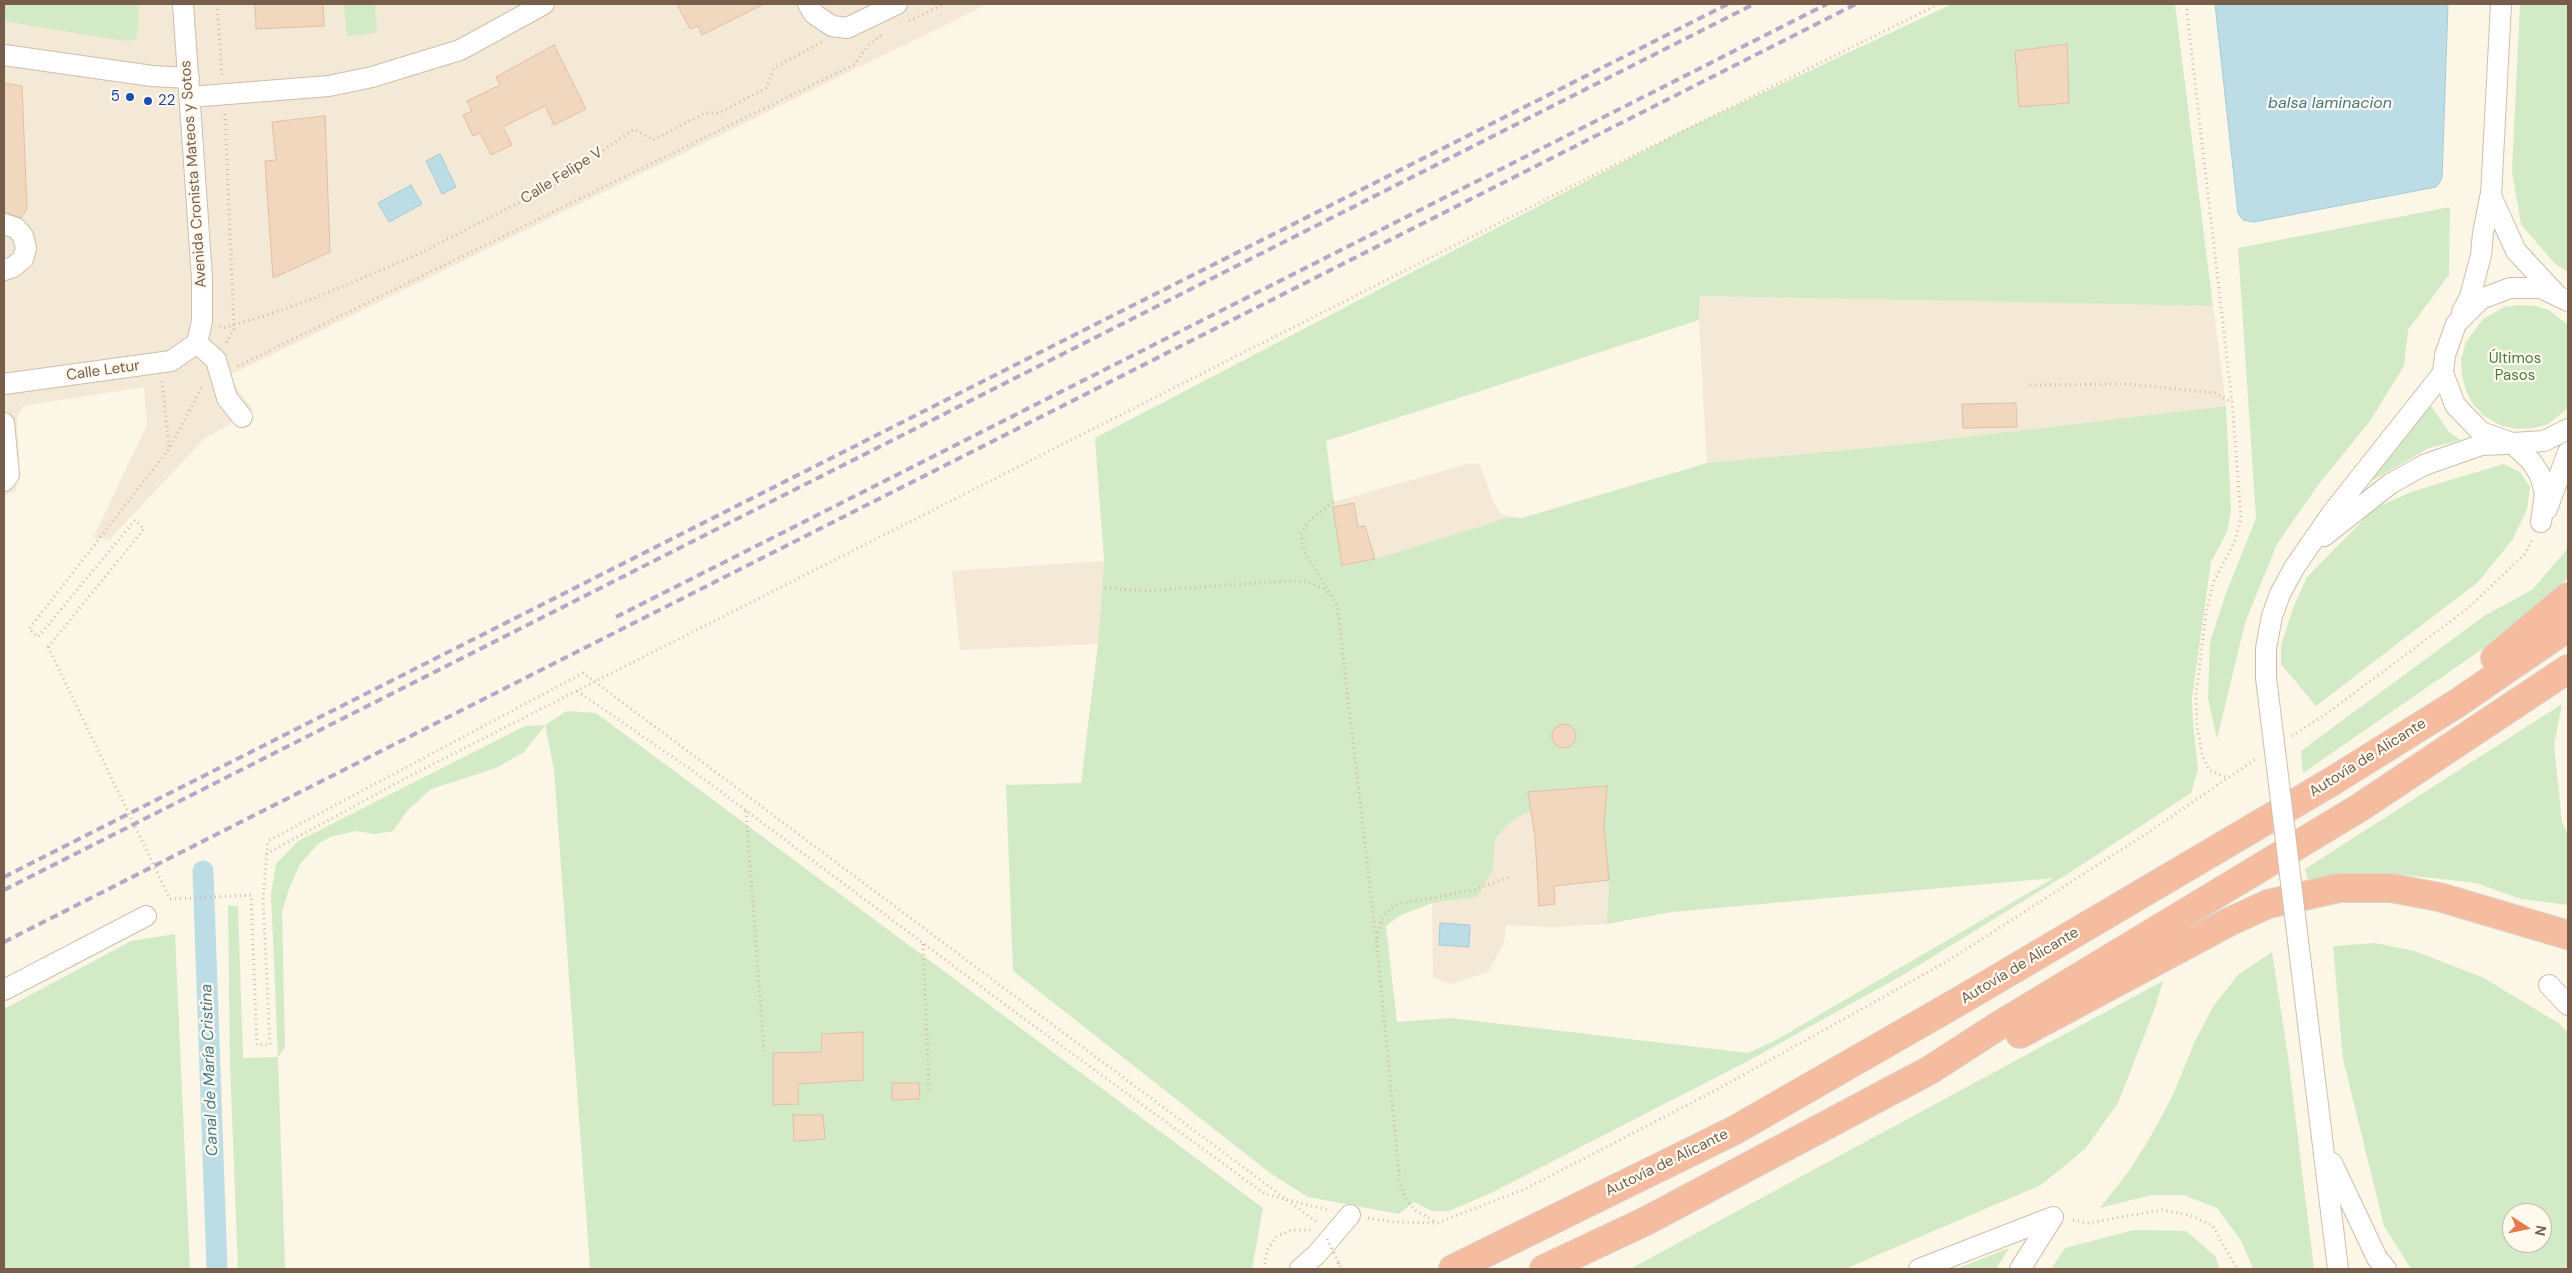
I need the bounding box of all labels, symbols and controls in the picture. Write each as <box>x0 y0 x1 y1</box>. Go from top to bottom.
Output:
street label: Avenida Cronista Mateos y Sotos <box>177 60 211 288</box>
place label: 5 <box>111 88 120 106</box>
marker: 5 <box>124 91 136 103</box>
place label: 22 <box>158 92 175 110</box>
water label: balsa laminacion <box>2268 94 2392 114</box>
marker: 22 <box>142 95 154 107</box>
street label: Calle Felipe V <box>518 144 606 208</box>
park label: Últimos Pasos <box>2489 350 2541 385</box>
street label: Calle Letur <box>65 357 141 385</box>
street label: Autovía de Alicante <box>2306 715 2430 801</box>
street label: Autovía de Alicante <box>1958 924 2082 1008</box>
water label: Canal de María Cristina <box>197 984 223 1156</box>
street label: Autovía de Alicante <box>1603 1125 1731 1201</box>
north arrow <box>2502 1203 2552 1253</box>
text: N <box>2531 1224 2551 1237</box>

